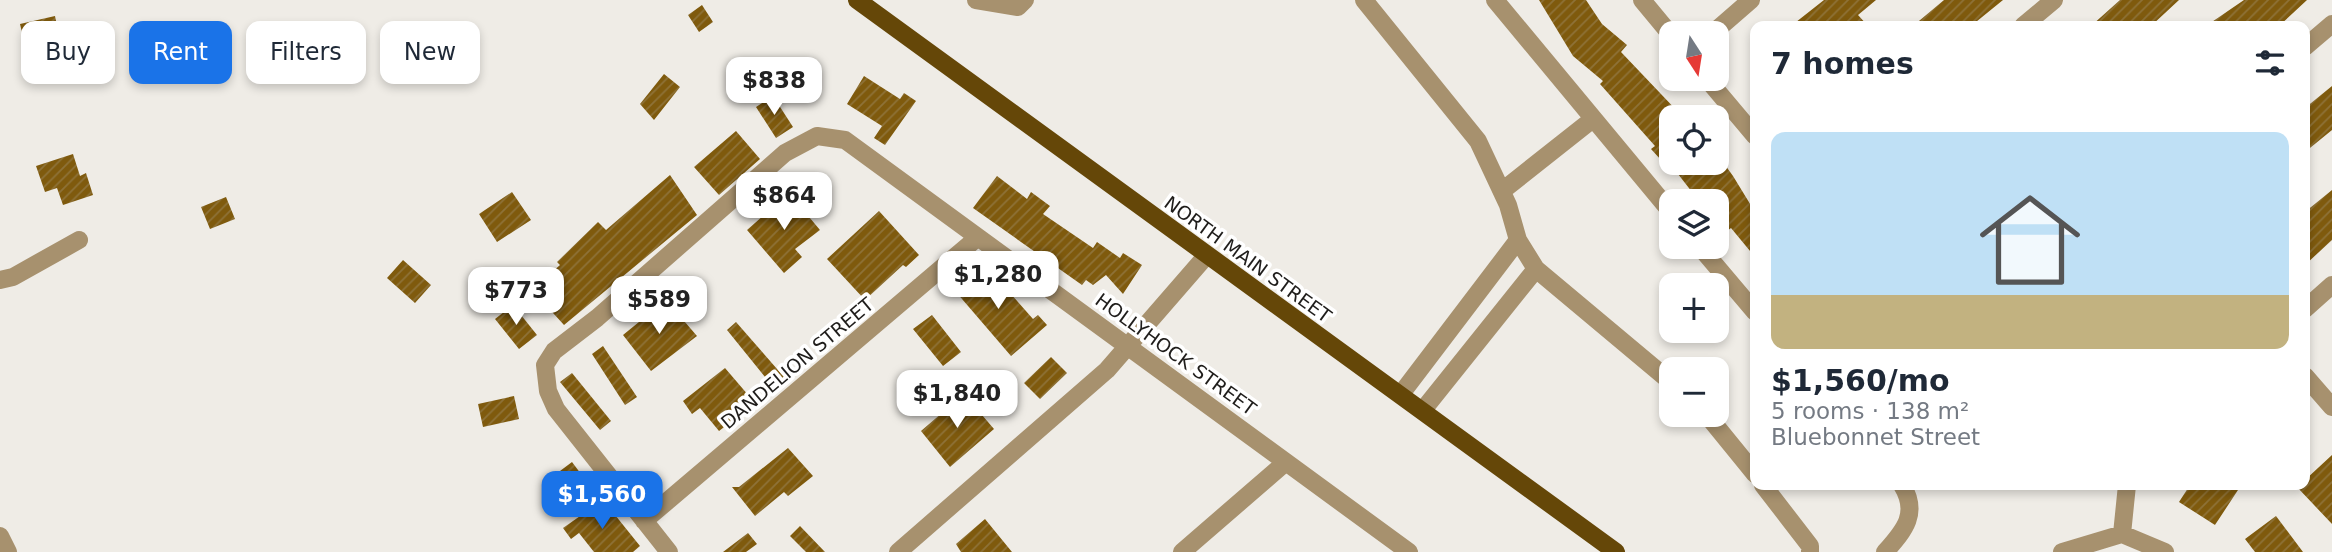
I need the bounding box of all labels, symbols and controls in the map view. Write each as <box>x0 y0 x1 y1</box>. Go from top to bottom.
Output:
chip: Buy <box>21 21 115 84</box>
chip: Rent <box>129 21 232 84</box>
chip: Filters <box>246 21 366 84</box>
chip: New <box>380 21 480 84</box>
north arrow <box>1659 21 1729 91</box>
map controls <box>1659 21 1729 427</box>
icon: filters <box>2251 44 2289 82</box>
text: 7 homes <box>1771 46 1914 81</box>
pin: $838 <box>733 58 815 117</box>
text: $838 <box>742 67 806 93</box>
button: locate <box>1659 105 1729 175</box>
pin: $864 <box>743 173 825 232</box>
icon: home <box>1967 177 2093 303</box>
text: $864 <box>752 182 816 208</box>
button: layers <box>1659 189 1729 259</box>
street label: NORTH MAIN STREET <box>1160 191 1336 327</box>
pin: $1,280 <box>941 252 1055 311</box>
text: $1,280 <box>954 261 1042 287</box>
pin: $773 <box>475 268 557 327</box>
button: + <box>1659 273 1729 343</box>
pin: $589 <box>618 276 700 336</box>
text: $773 <box>484 277 548 303</box>
text: $589 <box>627 286 691 312</box>
street label: HOLLYHOCK STREET <box>1091 288 1261 420</box>
street label: DANDELION STREET <box>716 293 878 433</box>
button: − <box>1659 357 1729 427</box>
text: $1,560/mo <box>1771 363 1950 398</box>
pin: $1,840 <box>900 370 1014 430</box>
text: $1,840 <box>913 380 1001 406</box>
text: 5 rooms · 138 m² <box>1771 398 1969 424</box>
text: Bluebonnet Street <box>1771 424 1980 450</box>
pin: $1,560 <box>545 472 659 531</box>
text: $1,560 <box>558 481 646 507</box>

